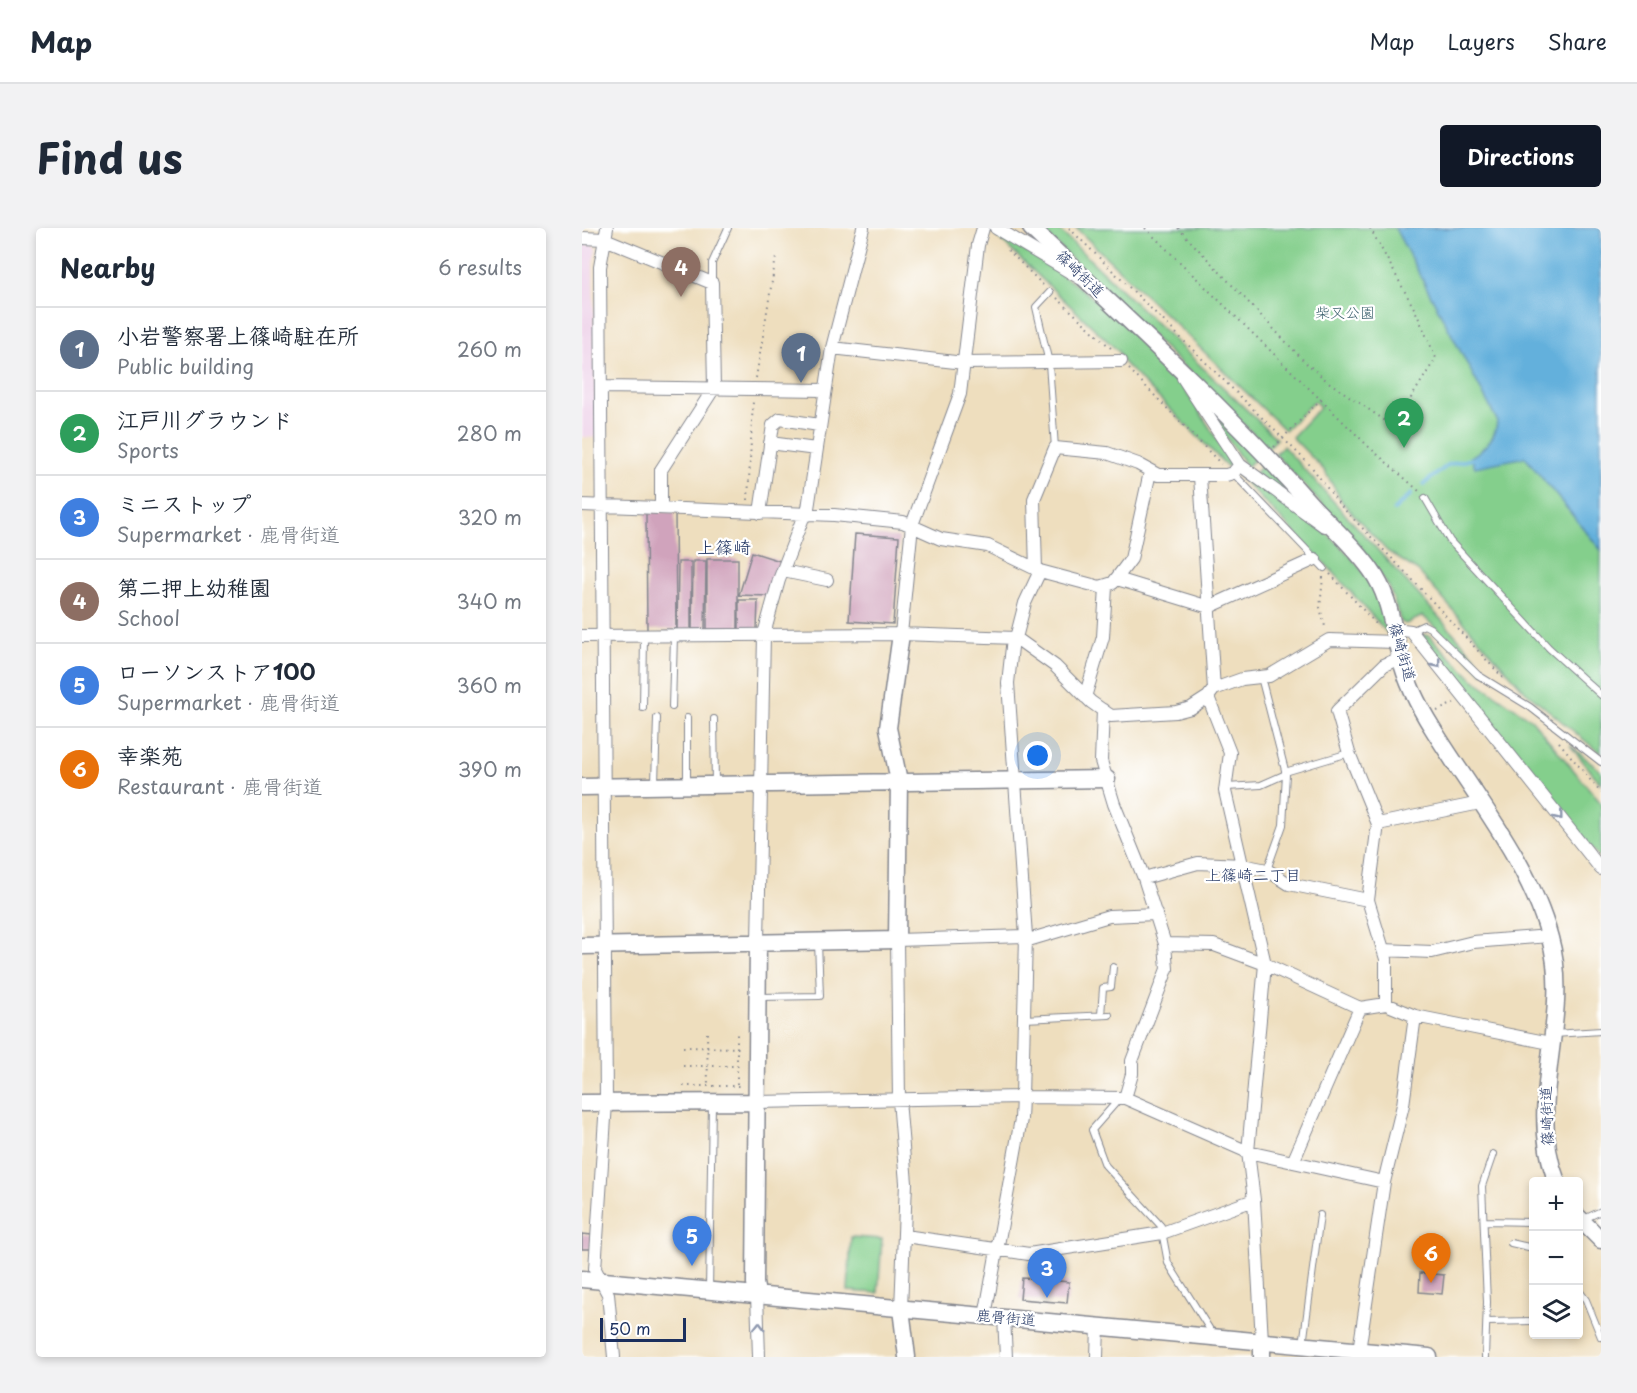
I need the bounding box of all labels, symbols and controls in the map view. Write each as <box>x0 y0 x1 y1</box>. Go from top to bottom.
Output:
text: Map <box>30 20 92 63</box>
text: Map <box>1370 25 1414 57</box>
text: Layers <box>1447 25 1515 57</box>
text: Share <box>1548 25 1607 57</box>
text: Find us <box>36 125 183 188</box>
button: Directions <box>1440 125 1601 187</box>
street label: 篠崎街道 <box>1051 244 1111 302</box>
text: Nearby <box>60 248 155 287</box>
pin: 4 <box>662 248 700 297</box>
text: 6 results <box>438 252 522 282</box>
park label: 柴又公園 <box>1315 300 1375 323</box>
text: 小岩警察署上篠崎駐在所 <box>117 318 359 351</box>
text: 1 <box>75 334 84 364</box>
text: 260 m <box>457 334 522 364</box>
pin: 1 <box>782 334 820 383</box>
text: Public building <box>117 351 254 381</box>
pin: 2 <box>1384 398 1424 448</box>
text: 江戸川グラウンド <box>117 402 293 435</box>
text: 2 <box>72 418 87 448</box>
text: 280 m <box>457 418 522 448</box>
text: Sports <box>117 435 179 465</box>
text: ミニストップ <box>117 486 251 519</box>
text: 3 <box>73 502 86 532</box>
text: 320 m <box>458 502 522 532</box>
text: Supermarket · 鹿骨街道 <box>117 519 340 549</box>
district label: 上篠崎 <box>697 533 751 560</box>
text: 第二押上幼稚園 <box>117 570 271 603</box>
text: 4 <box>73 586 86 616</box>
text: 340 m <box>457 586 522 616</box>
text: School <box>117 603 180 633</box>
street label: 篠崎街道 <box>1384 620 1423 684</box>
text: ローソンストア100 <box>117 654 316 687</box>
one-way arrow <box>1430 657 1441 668</box>
text: 5 <box>73 670 86 700</box>
text: 360 m <box>456 670 522 700</box>
text: Supermarket · 鹿骨街道 <box>117 687 340 717</box>
text: 幸楽苑 <box>117 738 183 771</box>
your location <box>1023 741 1052 770</box>
text: 6 <box>72 754 87 784</box>
text: 390 m <box>458 754 522 784</box>
text: Restaurant · 鹿骨街道 <box>117 771 322 801</box>
one-way arrow <box>1551 809 1562 820</box>
district label: 上篠崎二丁目 <box>1205 862 1301 886</box>
street label: 篠崎街道 <box>1533 1086 1558 1146</box>
map controls <box>1529 1177 1583 1339</box>
button: + <box>1529 1177 1583 1231</box>
pin: 5 <box>672 1216 712 1266</box>
button: − <box>1529 1231 1583 1285</box>
pin: 6 <box>1412 1234 1450 1283</box>
pin: 3 <box>1028 1248 1066 1298</box>
button: layers <box>1529 1285 1583 1339</box>
street label: 鹿骨街道 <box>975 1302 1037 1331</box>
scale bar <box>600 1315 686 1342</box>
text: 50 m <box>609 1316 650 1340</box>
one-way arrow <box>753 1321 765 1330</box>

